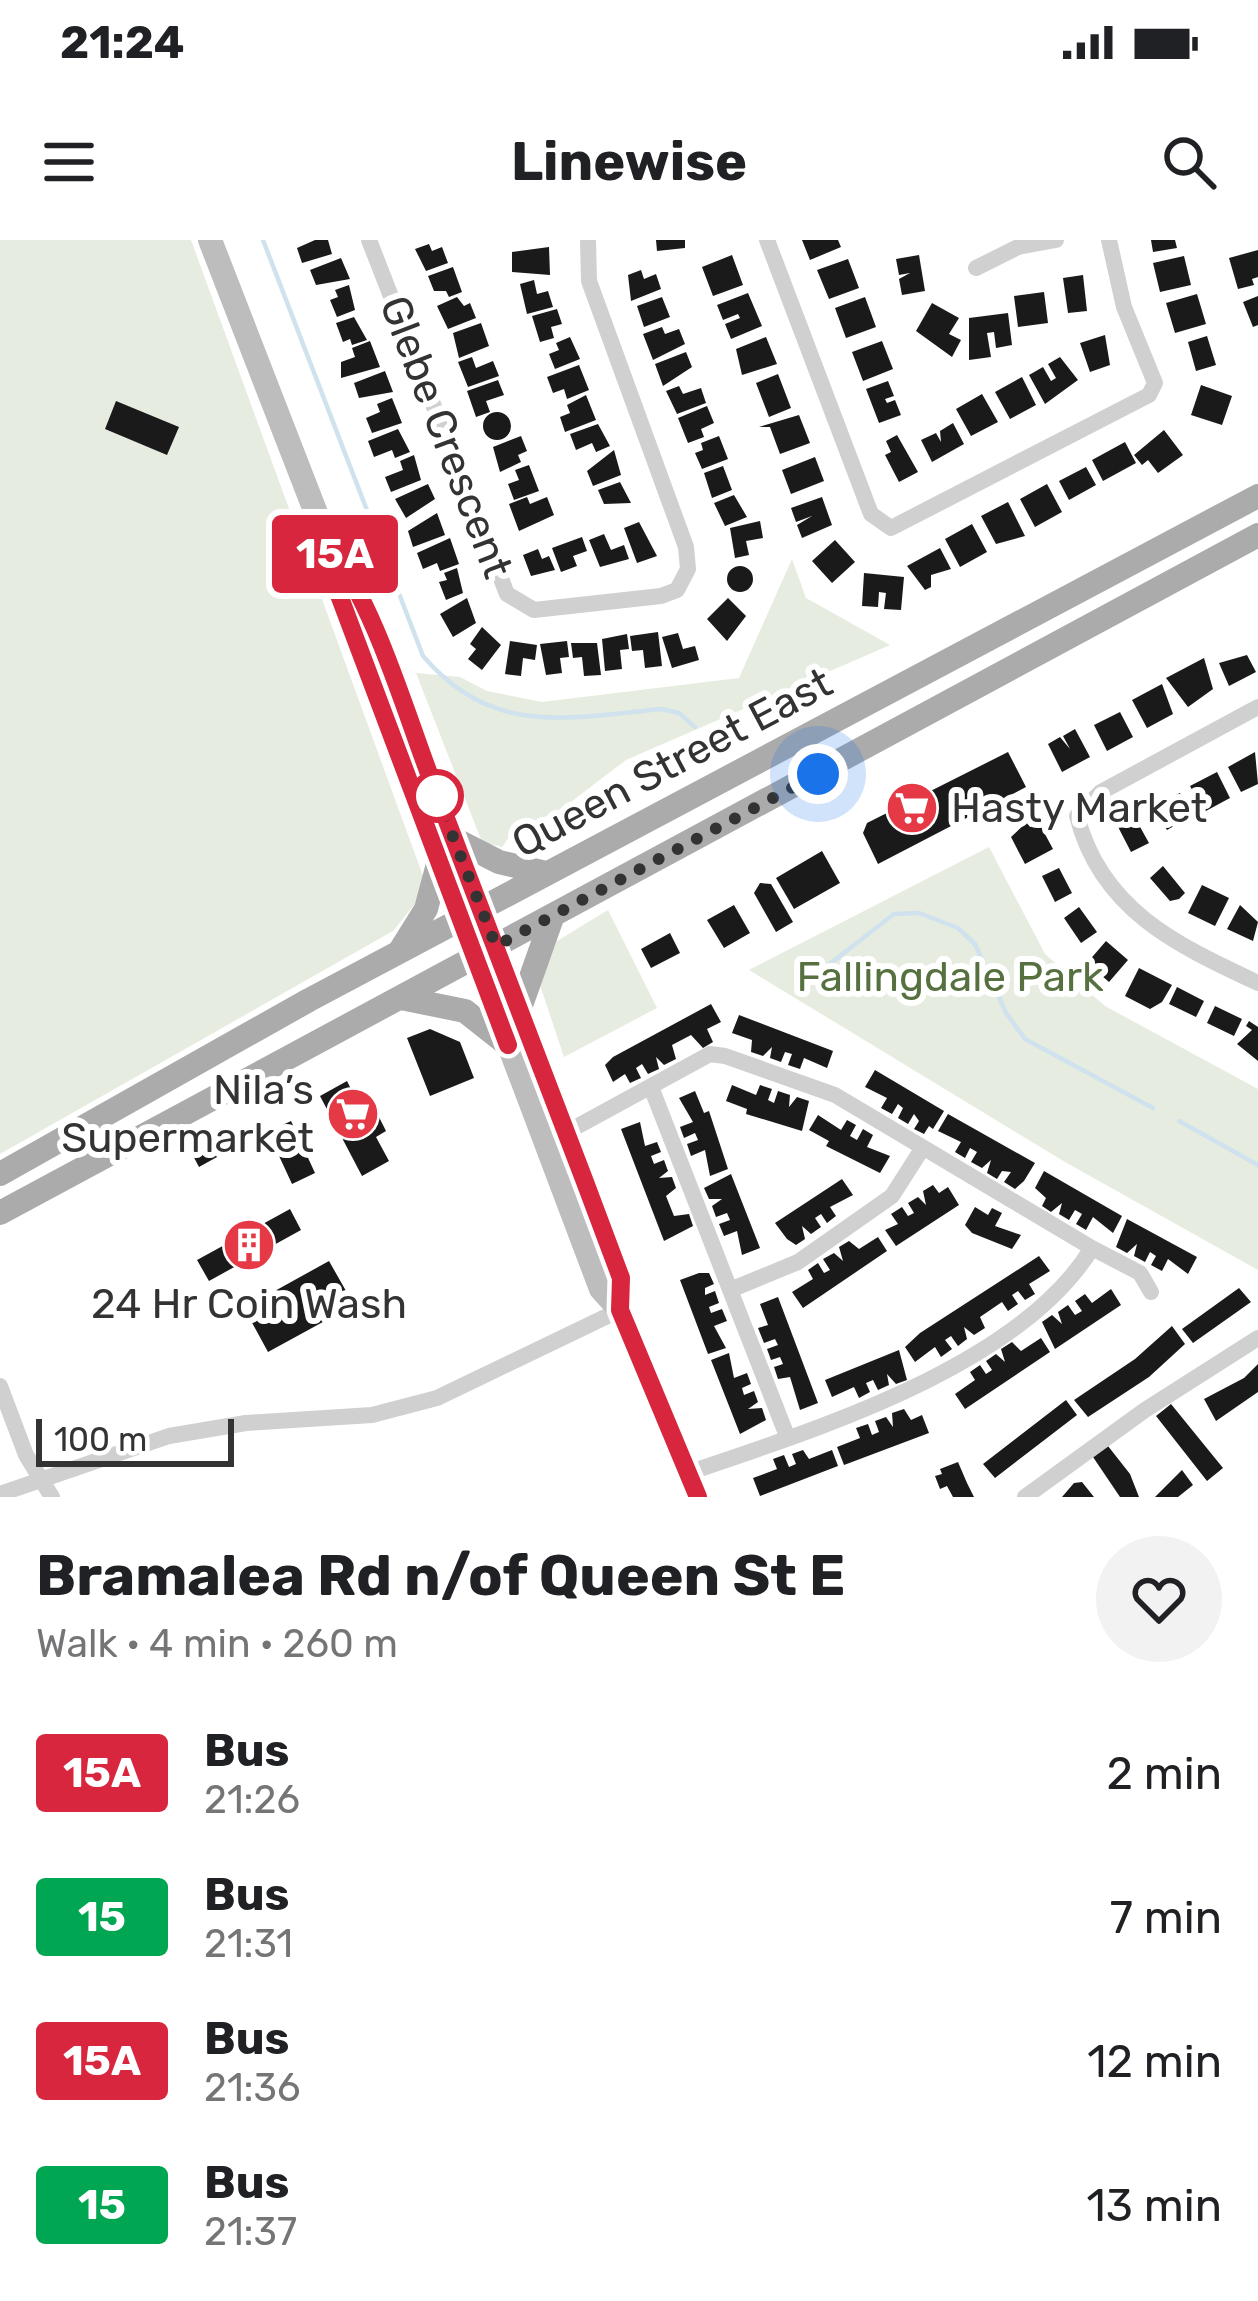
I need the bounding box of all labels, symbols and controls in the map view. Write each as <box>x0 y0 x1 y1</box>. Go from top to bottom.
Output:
text: 21:24 <box>60 16 185 69</box>
icon: menu <box>36 129 102 195</box>
icon: search <box>1156 129 1222 195</box>
text: Linewise <box>511 130 747 194</box>
street label: Glebe Crescent <box>369 289 523 585</box>
line badge: 15A <box>266 515 404 593</box>
text: 15A <box>296 529 374 579</box>
street label: Queen Street East <box>504 658 840 868</box>
your location <box>788 744 848 804</box>
unlabelled marker <box>412 771 462 821</box>
supermarket icon: Hasty Market <box>884 780 940 836</box>
place label: Hasty Market <box>951 783 1207 833</box>
park label: Fallingdale Park <box>796 952 1104 1002</box>
place label: Nila’s Supermarket <box>61 1065 314 1163</box>
supermarket icon: Nila’s Supermarket <box>325 1086 381 1142</box>
building icon: 24 Hr Coin Wash <box>221 1217 277 1273</box>
place label: 24 Hr Coin Wash <box>91 1279 407 1329</box>
scale bar <box>36 1413 234 1466</box>
text: 100 m <box>54 1420 147 1459</box>
button: heart <box>1096 1536 1222 1662</box>
text: Bramalea Rd n/of Queen St E <box>36 1542 845 1609</box>
text: Walk · 4 min · 260 m <box>36 1621 398 1667</box>
text: Bus <box>204 1724 289 1777</box>
text: 2 min <box>1106 1747 1222 1800</box>
text: 15A <box>63 1748 141 1798</box>
text: 21:26 <box>204 1777 300 1823</box>
text: Bus <box>204 1868 289 1921</box>
text: 7 min <box>1110 1891 1222 1944</box>
text: 15 <box>78 1892 126 1942</box>
text: 21:31 <box>204 1921 293 1967</box>
text: Bus <box>204 2012 289 2065</box>
text: 12 min <box>1087 2035 1222 2088</box>
text: 15A <box>63 2036 141 2086</box>
text: 21:36 <box>204 2065 301 2111</box>
text: Bus <box>204 2156 289 2209</box>
text: 13 min <box>1087 2179 1222 2232</box>
text: 15 <box>78 2180 126 2230</box>
text: 21:37 <box>204 2209 297 2255</box>

